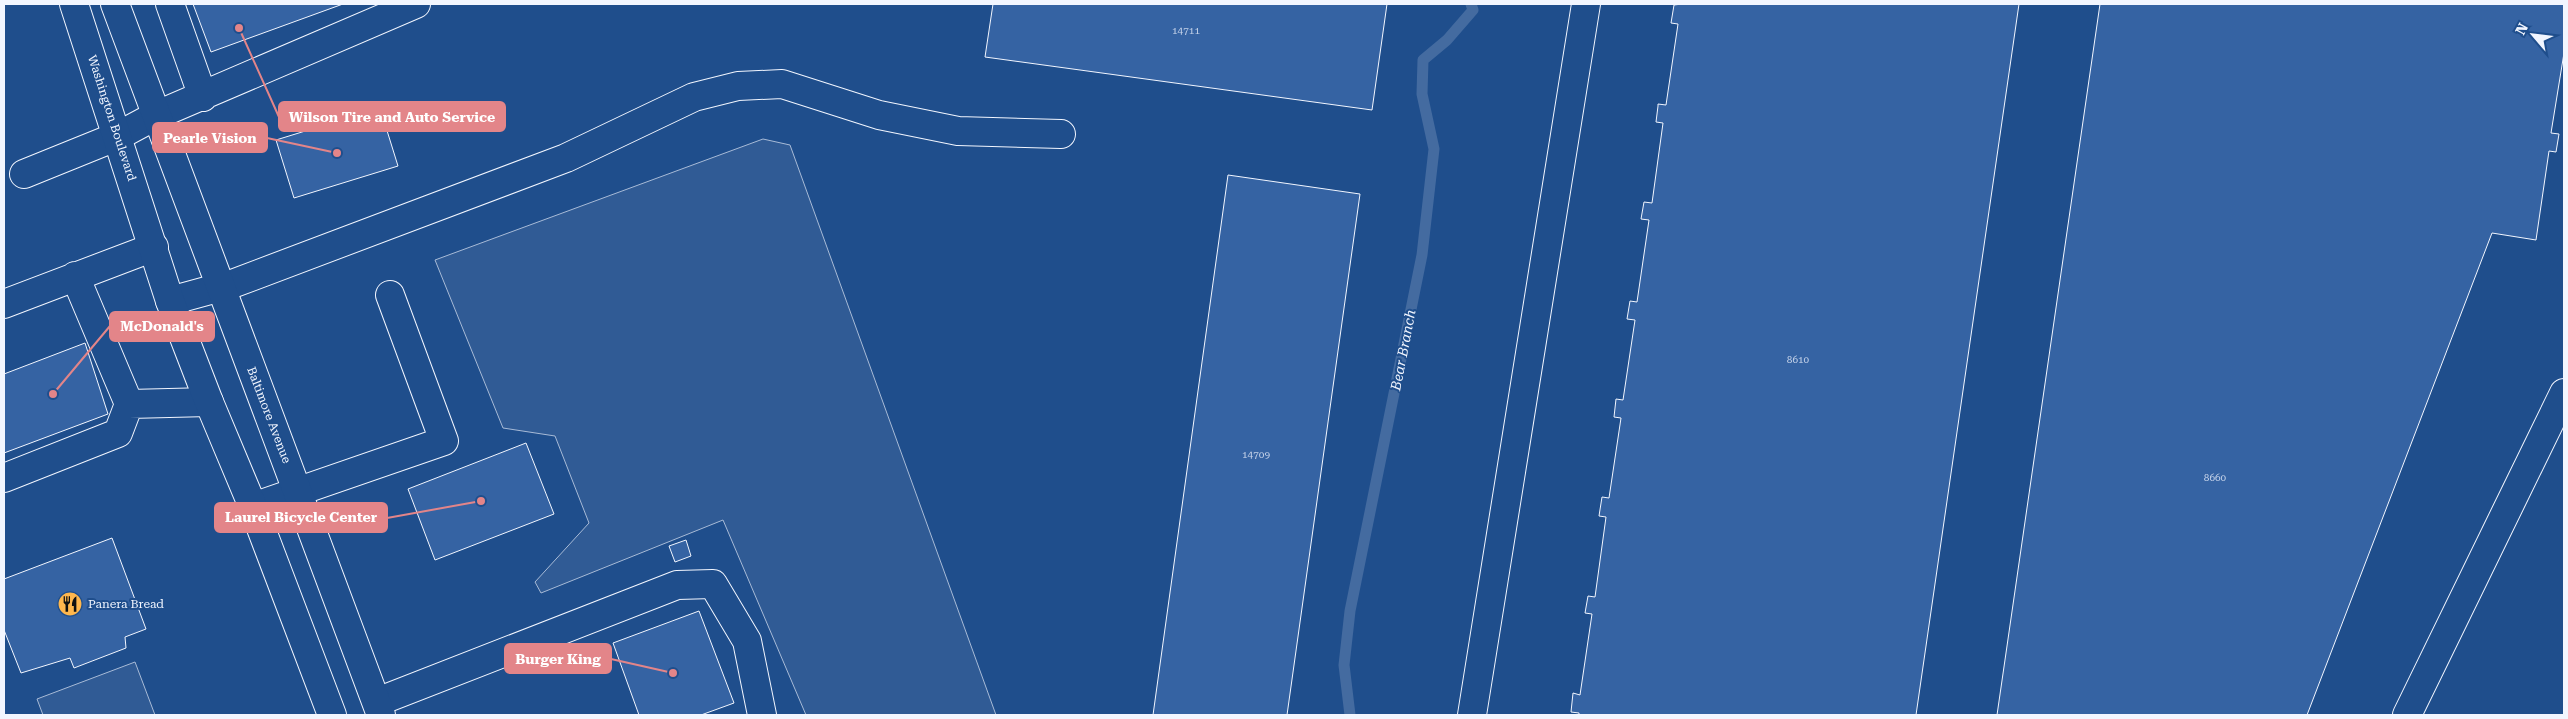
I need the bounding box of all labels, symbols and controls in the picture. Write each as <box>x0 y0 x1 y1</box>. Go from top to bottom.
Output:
north arrow <box>2508 10 2558 60</box>
text: N <box>2512 20 2531 37</box>
house number: 14711 <box>1172 25 1200 36</box>
street label: Washington Boulevard <box>85 53 139 183</box>
callout: Wilson Tire and Auto Service <box>279 102 505 131</box>
text: Wilson Tire and Auto Service <box>289 109 495 125</box>
callout: Pearle Vision <box>153 123 267 152</box>
text: Pearle Vision <box>163 130 257 146</box>
water label: Bear Branch <box>1387 308 1419 393</box>
callout: McDonald's <box>110 312 214 341</box>
text: McDonald's <box>120 318 204 334</box>
house number: 8610 <box>1787 354 1810 365</box>
street label: Baltimore Avenue <box>244 365 294 466</box>
house number: 14709 <box>1242 449 1270 460</box>
house number: 8660 <box>2204 472 2227 483</box>
callout: Laurel Bicycle Center <box>215 503 387 532</box>
text: Laurel Bicycle Center <box>225 509 378 525</box>
restaurant icon: Panera Bread <box>57 591 83 617</box>
place label: Panera Bread <box>88 597 164 611</box>
callout: Burger King <box>505 644 611 673</box>
text: Burger King <box>515 651 601 667</box>

